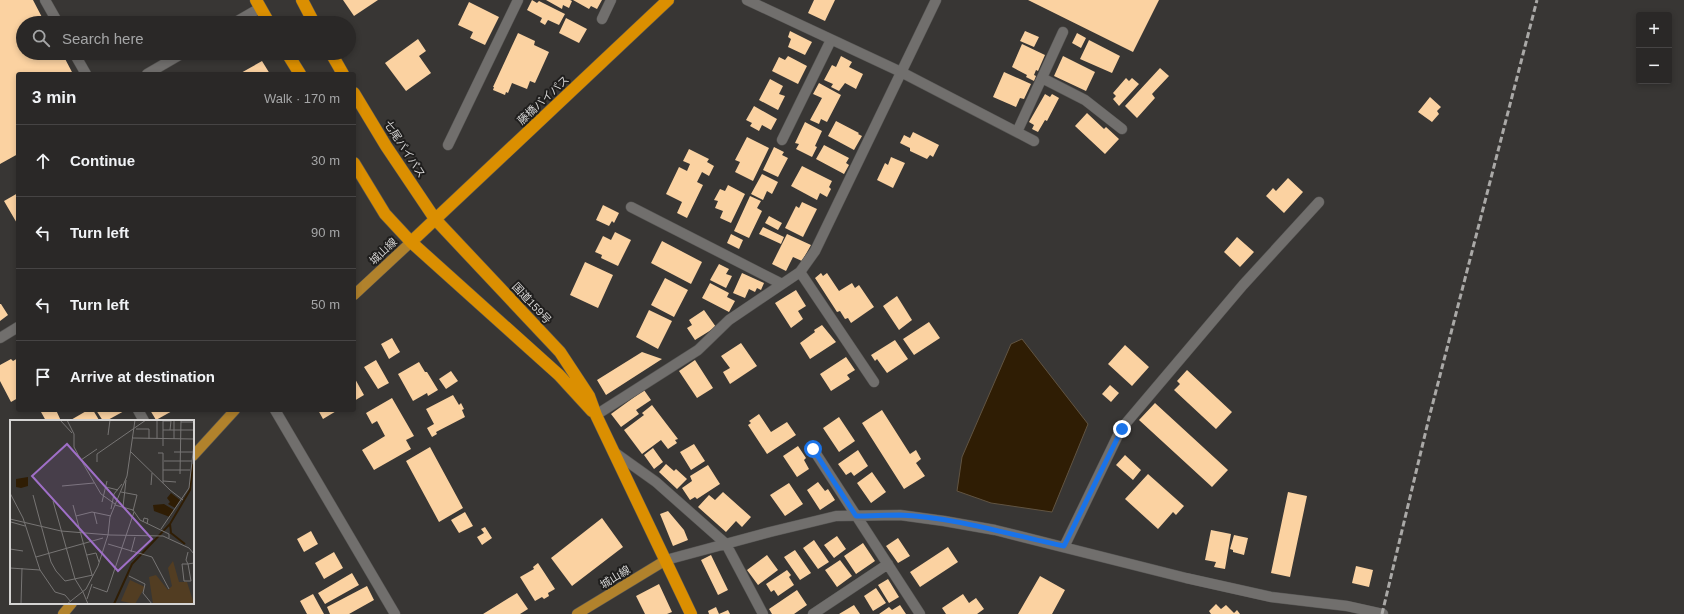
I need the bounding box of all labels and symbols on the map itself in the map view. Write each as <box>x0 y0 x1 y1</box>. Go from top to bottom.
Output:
street label: 藤橋バイパス <box>515 73 571 127</box>
street label: 七尾バイパス <box>382 118 428 180</box>
street label: 城山線 <box>367 235 399 267</box>
street label: 国道159号 <box>510 280 554 326</box>
inset map <box>10 420 194 604</box>
route end <box>1113 420 1131 438</box>
route start <box>804 440 822 458</box>
street label: 城山線 <box>598 563 632 591</box>

